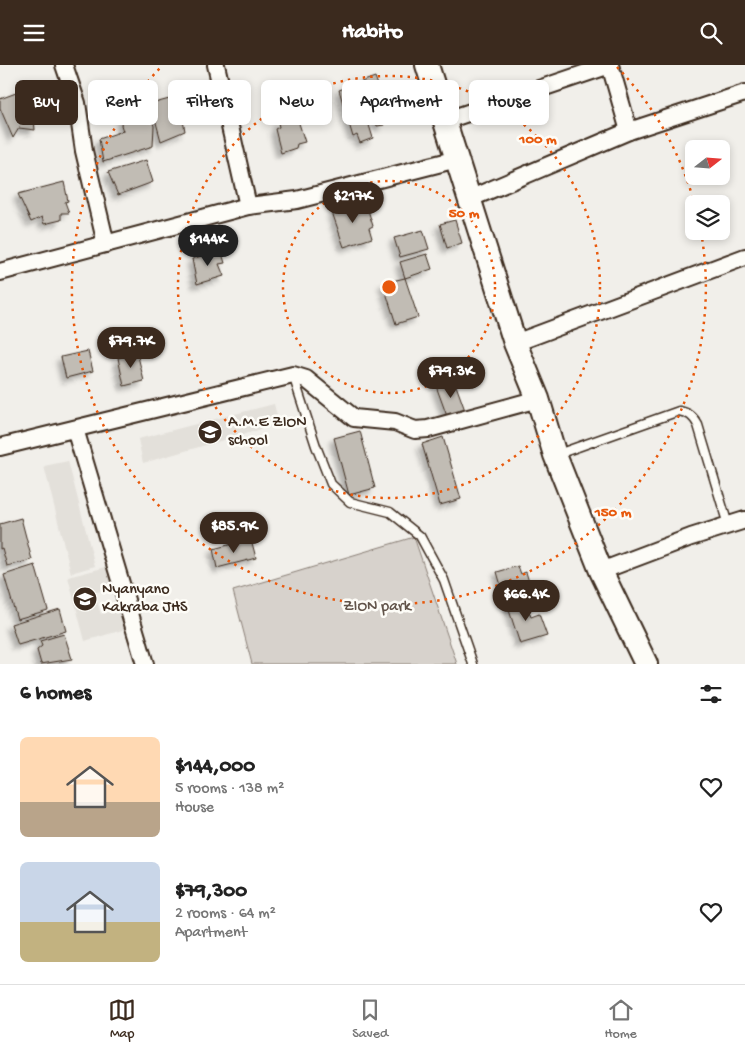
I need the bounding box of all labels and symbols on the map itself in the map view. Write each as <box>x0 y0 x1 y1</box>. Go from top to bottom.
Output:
text: 100 m <box>518 131 557 149</box>
north arrow <box>685 140 730 185</box>
pin: $217K <box>318 181 388 224</box>
text: 50 m <box>449 205 480 223</box>
pin: $144K <box>173 225 243 267</box>
centre of rings <box>380 278 398 296</box>
pin: $79.7K <box>90 327 172 369</box>
pin: $79.3K <box>410 357 492 399</box>
place label: A.M.E ZION school <box>228 414 307 451</box>
school or university icon: A.M.E ZION school <box>197 419 223 445</box>
text: 150 m <box>594 504 632 522</box>
pin: $85.9K <box>193 511 275 554</box>
pin: $66.4K <box>485 579 567 622</box>
place label: Nyanyano Kakraba JHS <box>102 581 188 618</box>
school or university icon: Nyanyano Kakraba JHS <box>72 586 98 612</box>
park label: ZION park <box>343 598 413 617</box>

